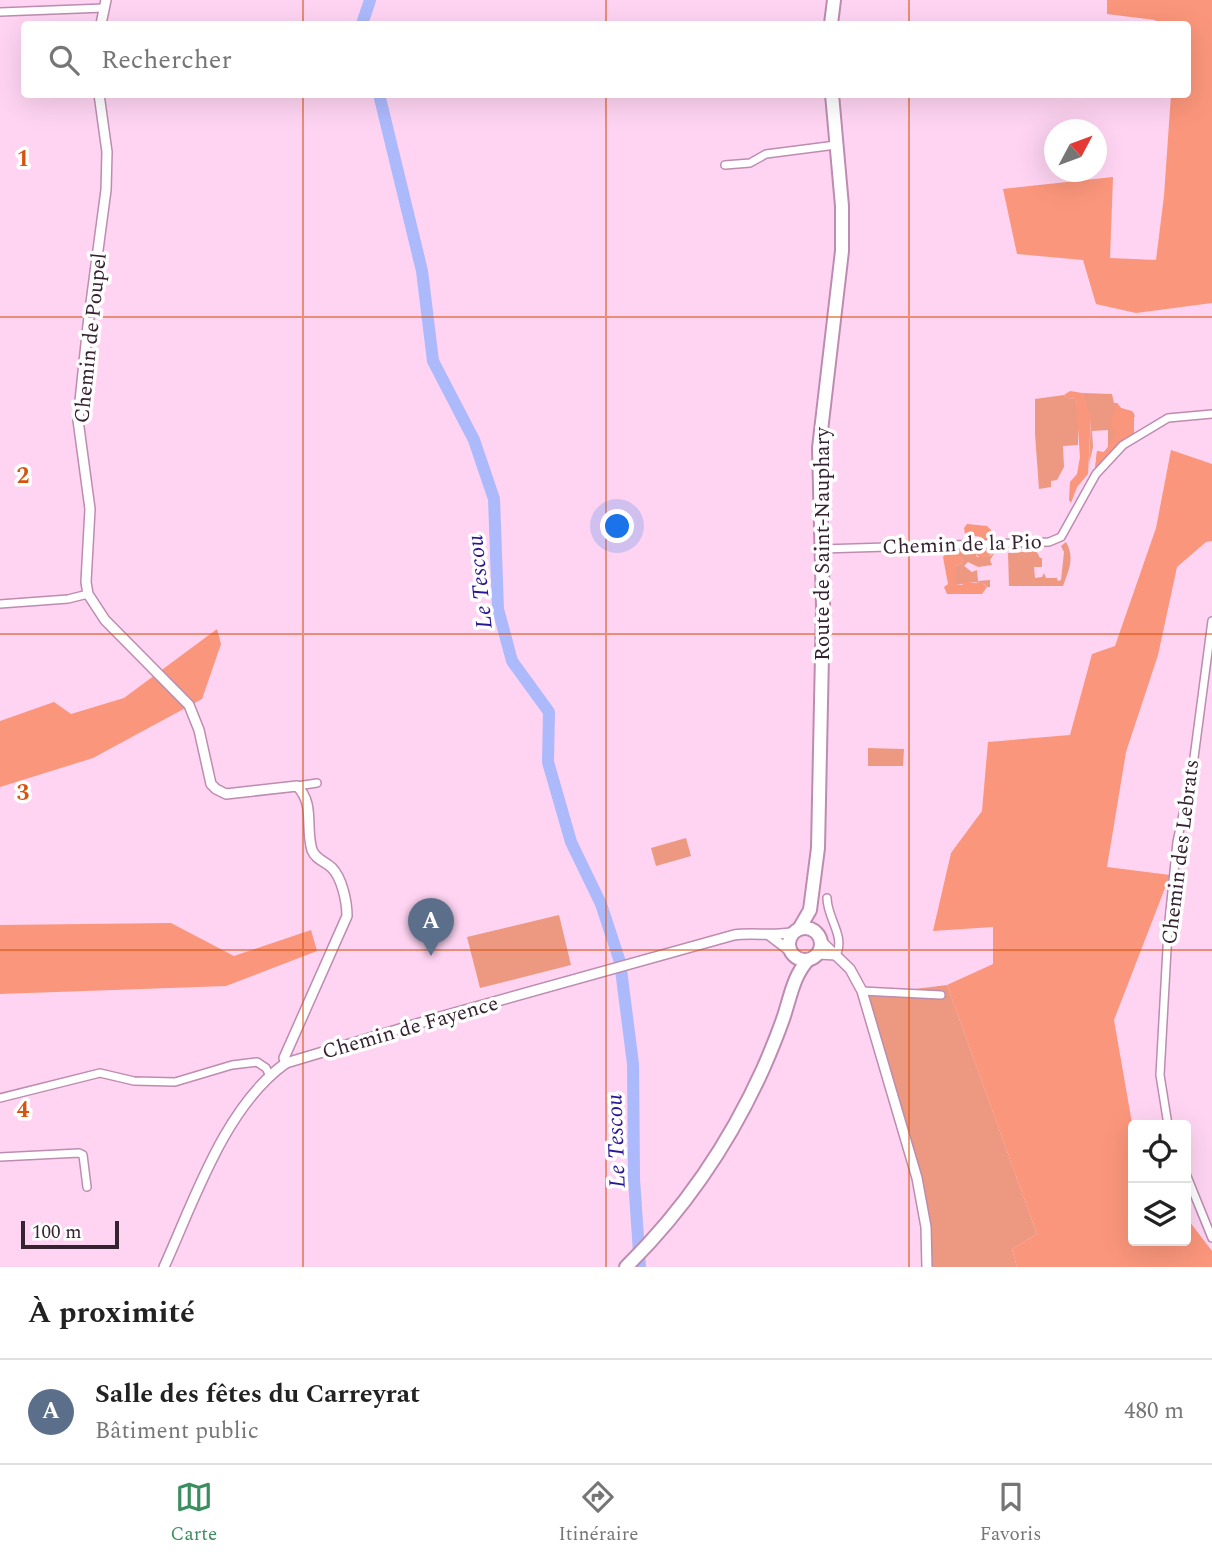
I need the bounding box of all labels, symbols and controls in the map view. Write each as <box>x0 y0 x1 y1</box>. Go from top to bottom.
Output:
search box <box>21 21 1191 98</box>
text: Rechercher <box>101 40 232 80</box>
icon: search <box>45 41 83 79</box>
north arrow <box>1044 119 1107 182</box>
text: 1 <box>17 142 29 177</box>
street label: Chemin de Poupel <box>66 251 116 425</box>
street label: Route de Saint-Nauphary <box>807 426 839 661</box>
text: 2 <box>17 459 30 494</box>
your location <box>600 509 634 543</box>
street label: Chemin de la Pio <box>882 526 1042 564</box>
water label: Le Tescou <box>458 533 503 630</box>
street label: Chemin des Lebrats <box>1154 758 1208 947</box>
text: 3 <box>17 776 30 811</box>
pin: A <box>408 898 454 956</box>
street label: Chemin de Fayence <box>318 987 502 1068</box>
text: 4 <box>17 1093 30 1128</box>
water label: Le Tescou <box>597 1093 636 1189</box>
map controls <box>1128 1120 1191 1246</box>
button: locate <box>1128 1120 1191 1183</box>
button: layers <box>1128 1183 1191 1246</box>
scale bar <box>21 1218 119 1250</box>
text: 100 m <box>32 1218 82 1247</box>
text: À proximité <box>28 1290 195 1336</box>
text: Salle des fêtes du Carreyrat <box>95 1374 420 1414</box>
text: A <box>42 1394 60 1429</box>
text: 480 m <box>1124 1394 1184 1429</box>
text: Bâtiment public <box>95 1414 259 1449</box>
tab: Carte <box>171 1478 217 1549</box>
tab: Itinéraire <box>558 1478 638 1549</box>
tab: Favoris <box>980 1478 1041 1549</box>

